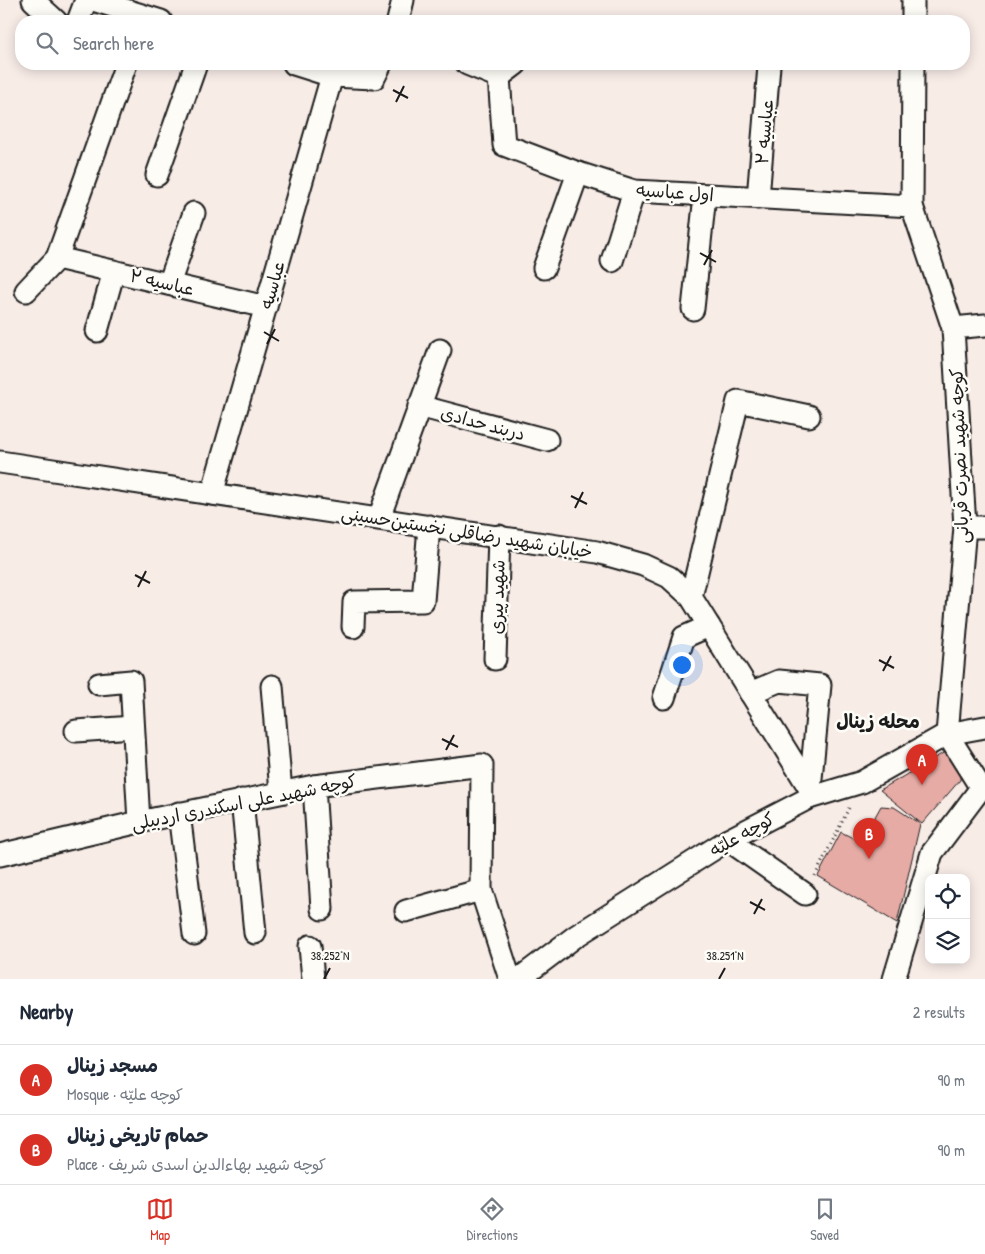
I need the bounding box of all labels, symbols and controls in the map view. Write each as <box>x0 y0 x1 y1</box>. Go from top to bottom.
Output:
search box <box>15 15 970 70</box>
icon: search <box>33 29 61 57</box>
text: Search here <box>73 30 154 56</box>
street label: عباسیه ۲ <box>749 98 779 166</box>
street label: اول عباسیه <box>635 177 715 207</box>
street label: عباسیه <box>253 258 291 312</box>
street label: عباسیه ۲ <box>127 262 197 302</box>
street label: کوچه شهید نصرت قربانی <box>943 368 975 544</box>
street label: دربند حدادی <box>438 400 528 446</box>
street label: خیابان شهید رضاقلی نخستین‌حسینی <box>340 500 594 564</box>
street label: شهید پیری <box>483 559 511 635</box>
your location <box>669 652 695 678</box>
district label: محله زینال <box>836 708 920 734</box>
pin: A <box>906 744 938 785</box>
street label: کوچه شهید علی اسکندری اردبیلی <box>129 768 359 836</box>
street label: کوچه علیّه <box>705 806 779 862</box>
pin: B <box>853 818 885 859</box>
map controls <box>925 874 970 964</box>
button: locate <box>925 874 970 919</box>
button: layers <box>925 919 970 964</box>
text: 38.252°N <box>311 947 349 964</box>
text: 38.251°N <box>706 947 744 964</box>
text: Nearby <box>20 997 73 1026</box>
text: 2 results <box>913 1001 965 1023</box>
text: مسجد زینال <box>67 1052 158 1078</box>
text: A <box>32 1069 40 1091</box>
text: 90 m <box>937 1069 965 1091</box>
text: Mosque · کوچه علیّه <box>67 1083 183 1105</box>
text: حمام تاریخی زینال <box>67 1122 208 1148</box>
text: B <box>32 1139 40 1161</box>
text: 90 m <box>937 1139 965 1161</box>
text: Place · کوچه شهید بهاءالدین اسدی شریف <box>67 1153 326 1175</box>
tab: Map <box>146 1195 174 1244</box>
tab: Directions <box>466 1195 518 1244</box>
tab: Saved <box>810 1195 839 1244</box>

